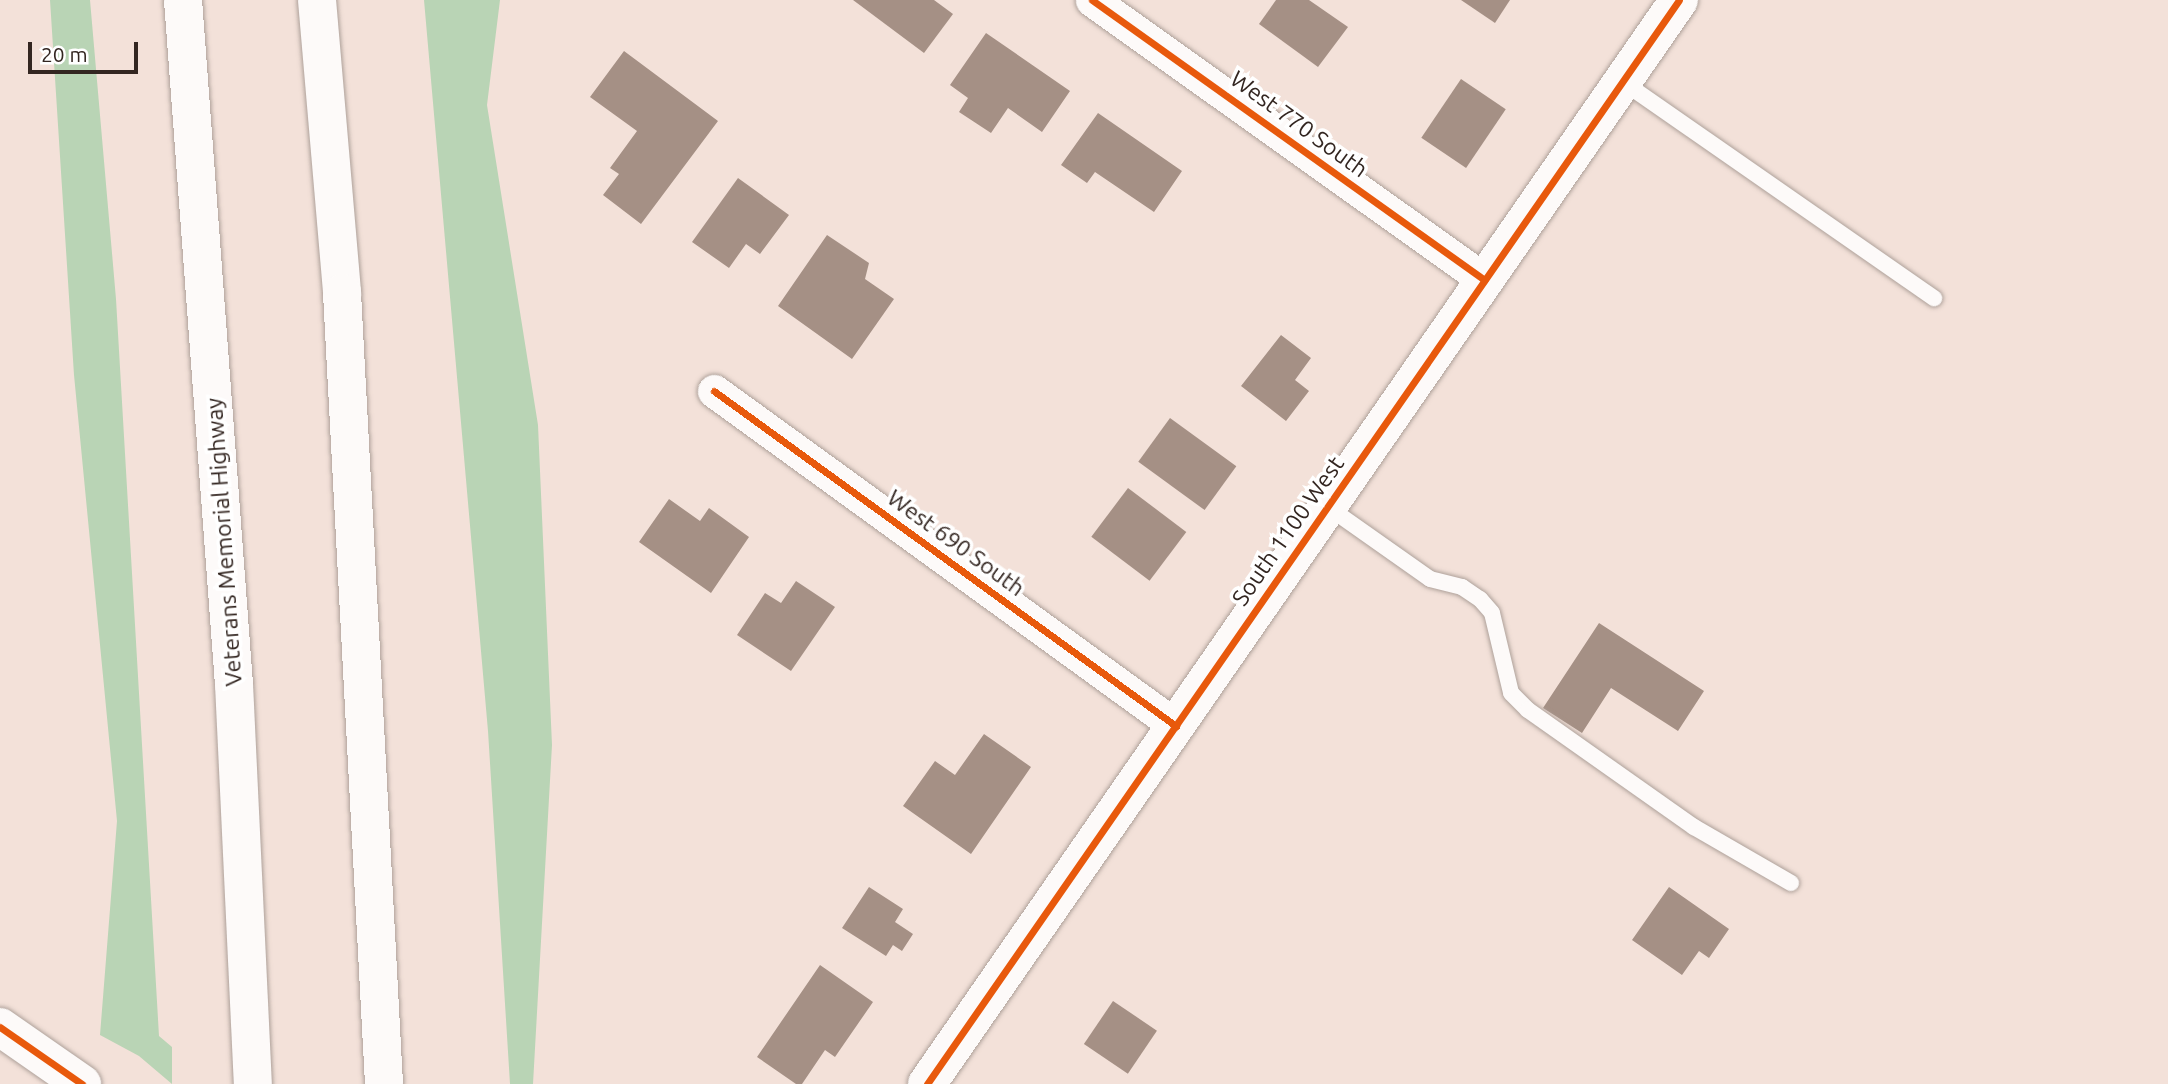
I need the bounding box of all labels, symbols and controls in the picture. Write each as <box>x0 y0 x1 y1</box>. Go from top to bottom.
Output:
scale bar <box>32 28 142 72</box>
text: 20 m <box>41 42 88 66</box>
street label: West 770 South <box>1225 65 1373 183</box>
street label: Veterans Memorial Highway <box>200 397 248 687</box>
street label: South 1100 West <box>1226 451 1350 611</box>
street label: West 690 South <box>882 484 1030 602</box>

